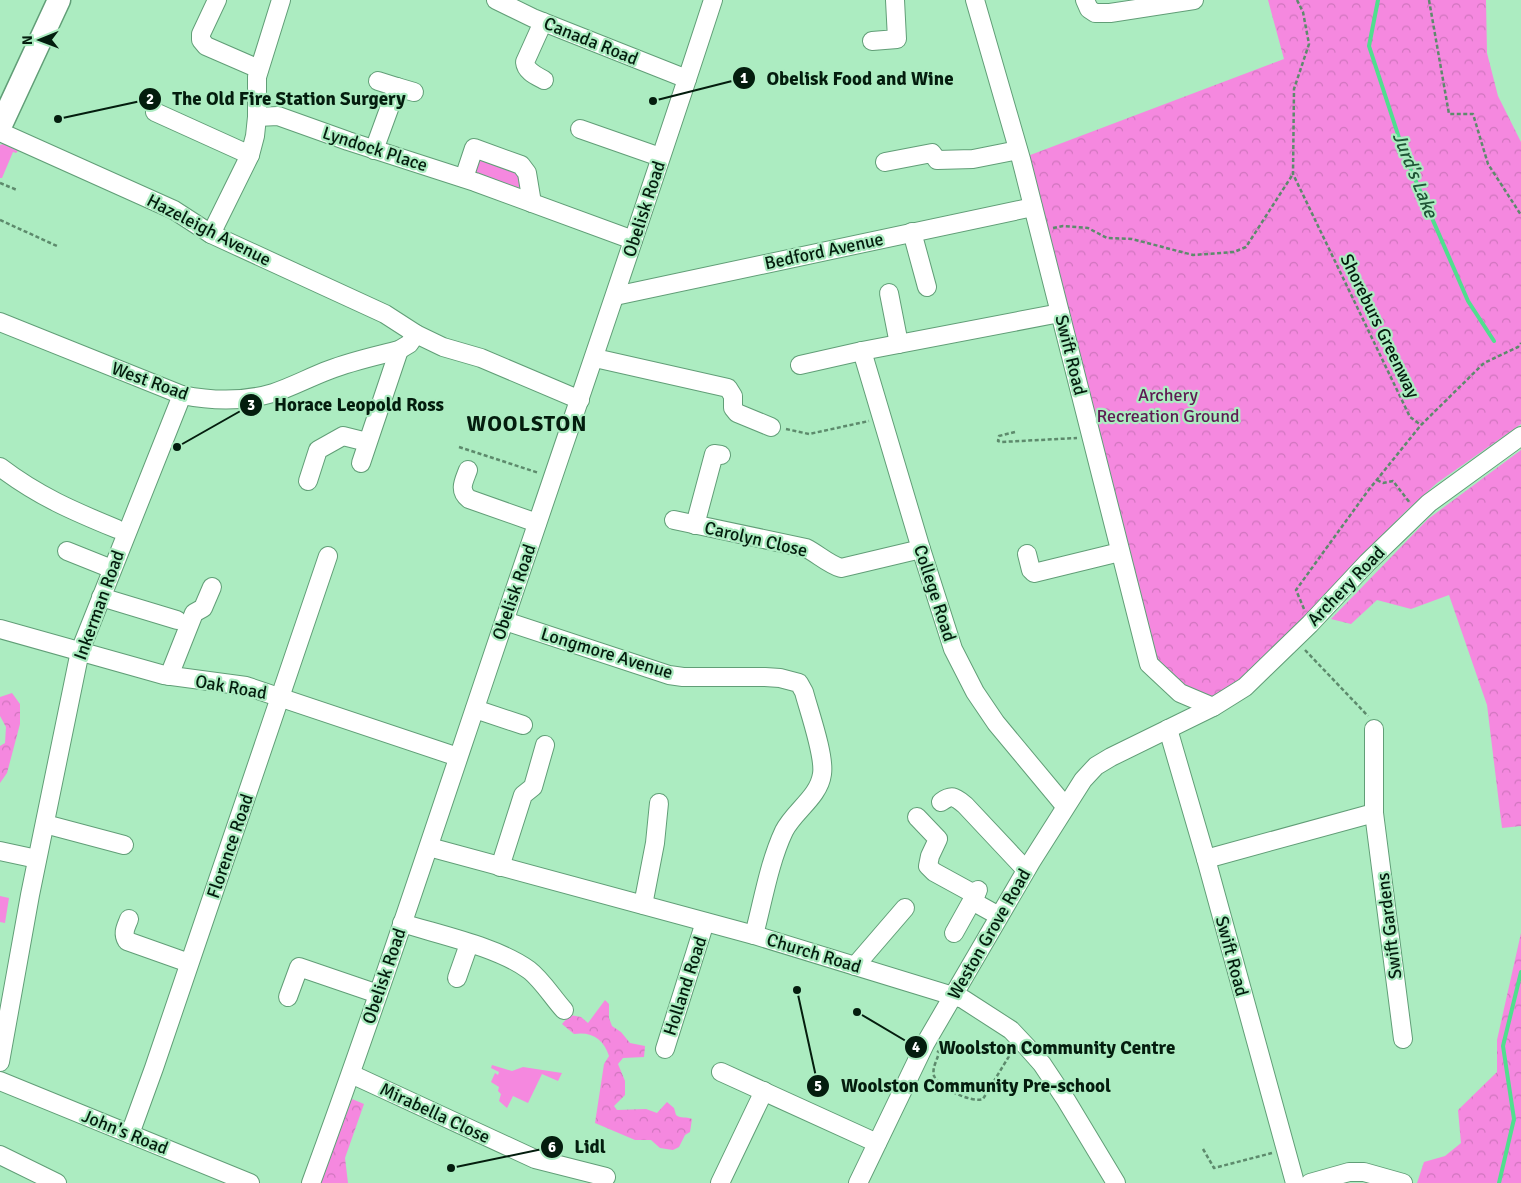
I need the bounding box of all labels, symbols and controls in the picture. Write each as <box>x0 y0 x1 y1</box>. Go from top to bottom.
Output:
street label: Canada Road <box>541 12 641 70</box>
north arrow <box>15 15 65 65</box>
text: N <box>19 35 36 45</box>
callout: Obelisk Food and Wine <box>731 61 963 95</box>
text: Obelisk Food and Wine <box>766 67 954 91</box>
text: 1 <box>740 69 748 87</box>
callout: The Old Fire Station Surgery <box>137 82 416 116</box>
text: The Old Fire Station Surgery <box>172 87 406 111</box>
text: 2 <box>146 90 154 108</box>
street label: Lyndock Place <box>320 122 430 176</box>
water label: Jurd's Lake <box>1387 129 1444 223</box>
street label: Obelisk Road <box>618 158 670 260</box>
street label: Hazeleigh Avenue <box>143 189 275 271</box>
street label: Bedford Avenue <box>763 228 885 274</box>
street label: Shoreburs Greenway <box>1336 250 1425 402</box>
street label: Swift Road <box>1050 313 1092 397</box>
street label: West Road <box>109 357 191 405</box>
park label: Archery Recreation Ground <box>1096 384 1240 427</box>
callout: Horace Leopold Ross <box>239 388 454 422</box>
text: Horace Leopold Ross <box>274 393 444 417</box>
text: 3 <box>247 396 255 414</box>
district label: WOOLSTON <box>466 410 588 437</box>
street label: Carolyn Close <box>702 516 810 562</box>
street label: Obelisk Road <box>487 541 541 643</box>
street label: Archery Road <box>1302 541 1390 631</box>
street label: College Road <box>909 542 961 644</box>
street label: Inkerman Road <box>69 547 129 663</box>
street label: Longmore Avenue <box>538 622 676 684</box>
street label: Oak Road <box>194 670 268 704</box>
street label: Florence Road <box>202 791 258 901</box>
street label: Weston Grove Road <box>943 865 1035 1003</box>
street label: Swift Gardens <box>1372 872 1406 980</box>
street label: Swift Road <box>1211 914 1253 998</box>
street label: Obelisk Road <box>357 925 411 1027</box>
street label: Church Road <box>764 928 864 978</box>
street label: Holland Road <box>659 934 711 1038</box>
callout: Woolston Community Centre <box>903 1030 1185 1064</box>
text: Woolston Community Centre <box>939 1036 1175 1060</box>
text: 4 <box>912 1038 920 1056</box>
callout: Woolston Community Pre-school <box>806 1069 1121 1103</box>
text: Woolston Community Pre-school <box>841 1074 1111 1098</box>
text: 5 <box>814 1077 822 1095</box>
street label: Mirabella Close <box>376 1078 494 1148</box>
street label: John's Road <box>79 1105 171 1159</box>
callout: Lidl <box>539 1130 616 1164</box>
text: Lidl <box>574 1135 606 1159</box>
text: 6 <box>548 1138 556 1156</box>

